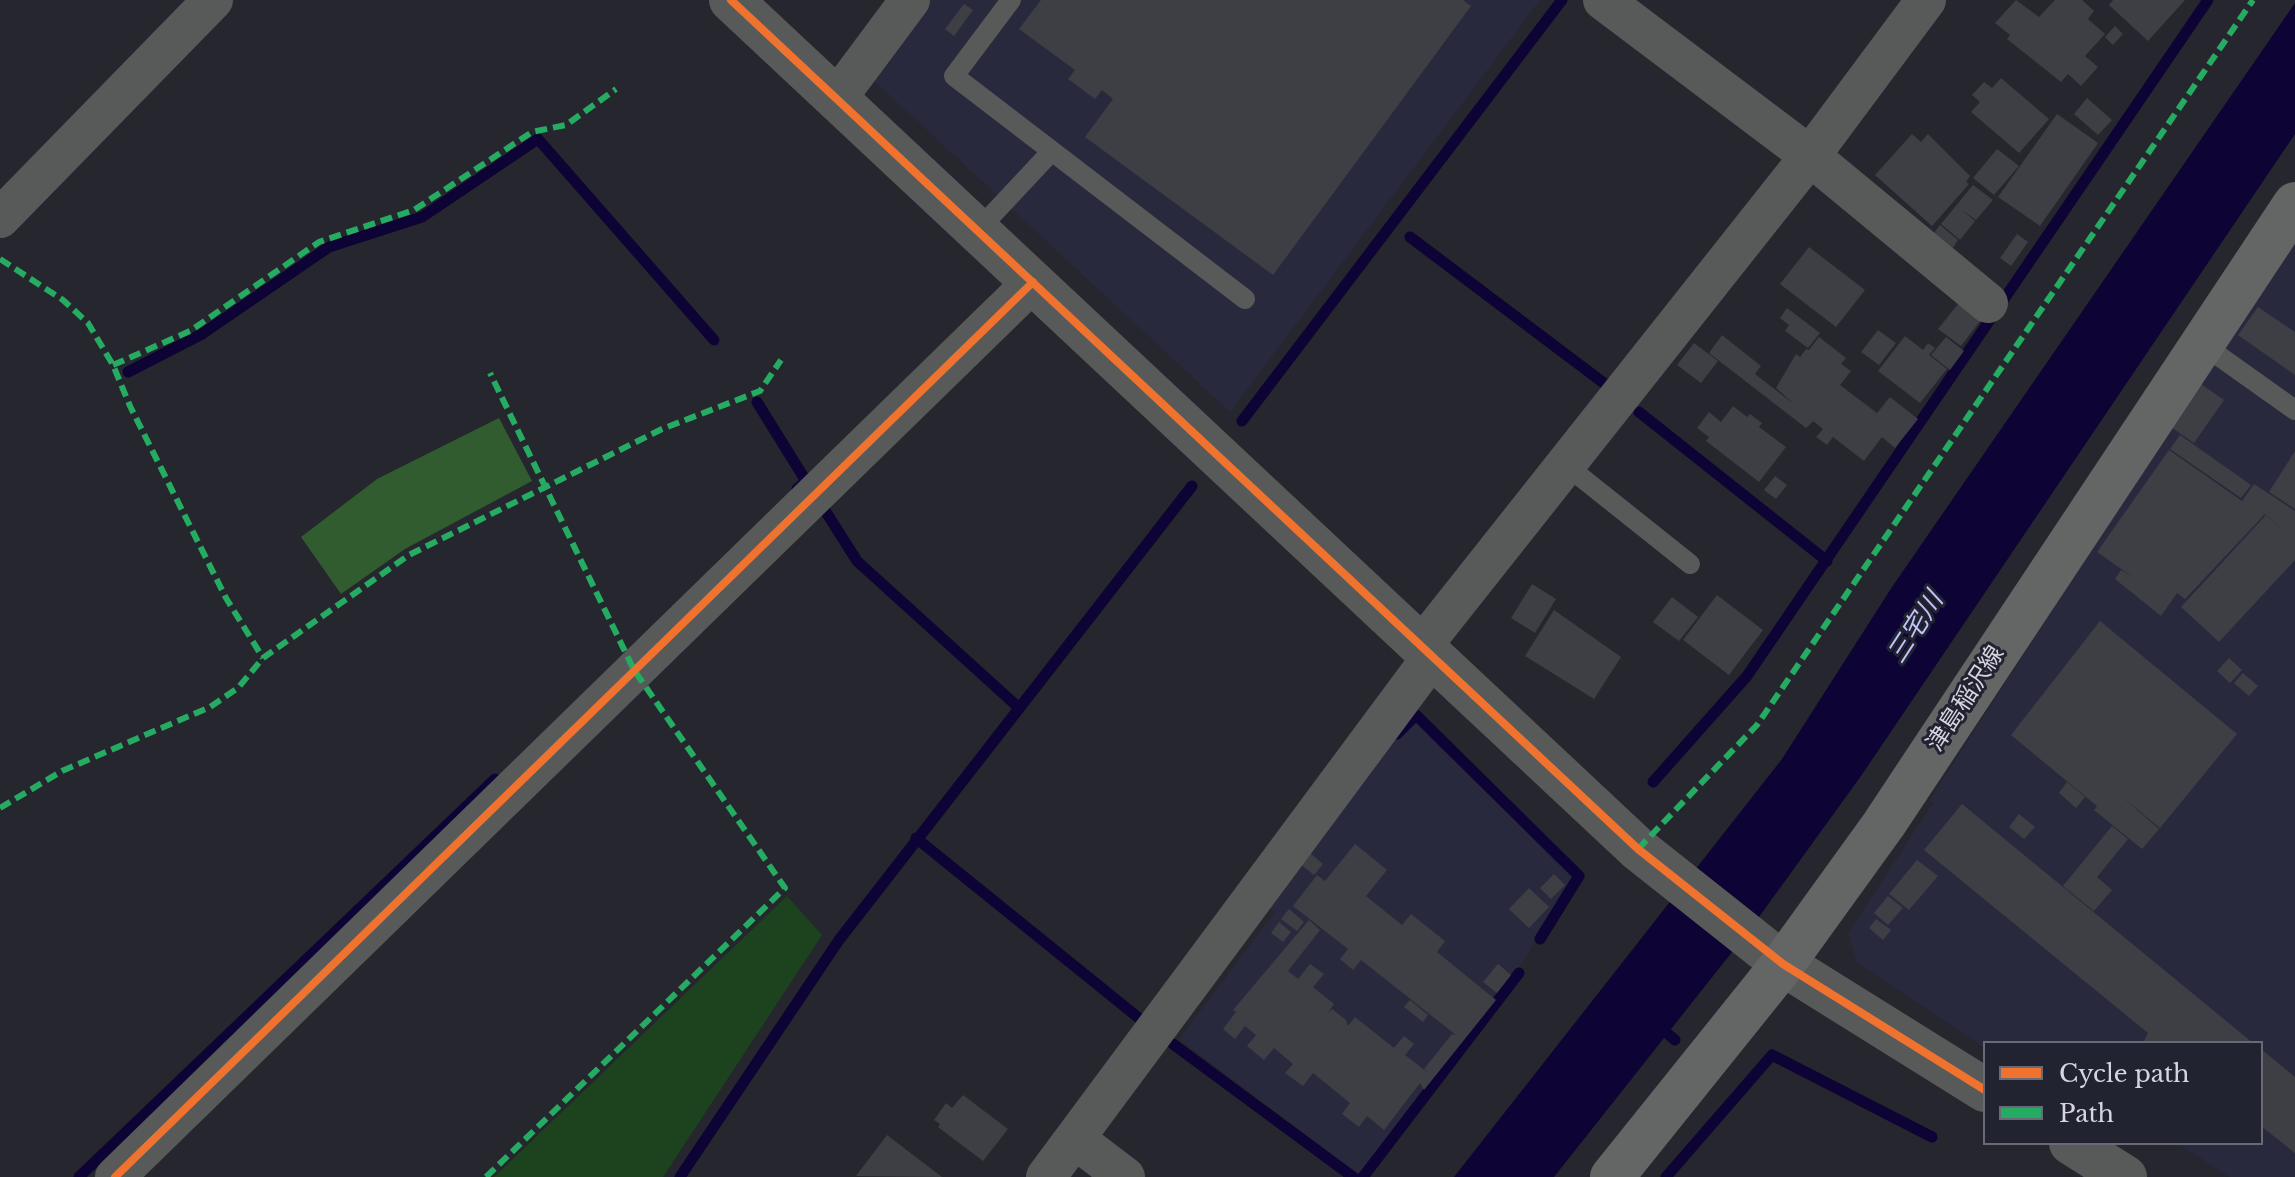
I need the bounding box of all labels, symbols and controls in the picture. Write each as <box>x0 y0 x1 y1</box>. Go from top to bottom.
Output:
water label: 三宅川 <box>1882 587 1950 669</box>
street label: 津島稲沢線 <box>1921 641 2011 757</box>
legend <box>1983 1041 2263 1145</box>
text: Cycle path <box>2059 1059 2190 1088</box>
text: Path <box>2059 1099 2114 1128</box>

